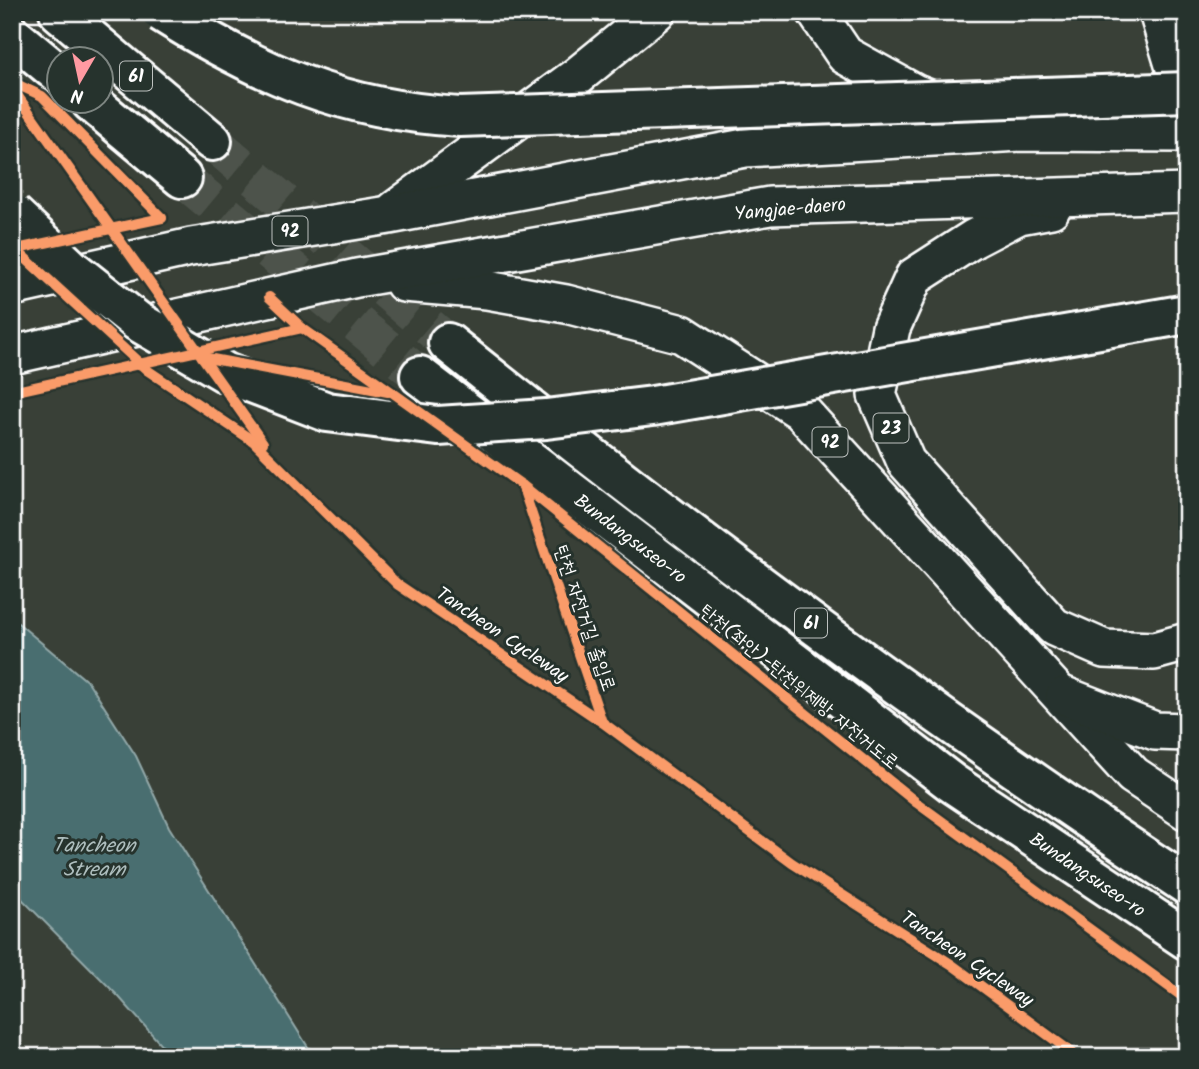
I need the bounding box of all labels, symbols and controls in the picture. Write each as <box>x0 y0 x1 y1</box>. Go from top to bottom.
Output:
north arrow <box>46 46 116 116</box>
road number: 61 <box>120 62 152 90</box>
text: N <box>69 79 86 111</box>
street label: Yangjae-daero <box>733 190 847 230</box>
road number: 92 <box>272 216 308 246</box>
road number: 23 <box>874 414 908 442</box>
road number: 92 <box>812 428 848 457</box>
street label: Bundangsuseo-ro <box>567 487 693 592</box>
street label: 탄천 자전거길 출입로 <box>545 542 623 696</box>
street label: Tancheon Cycleway <box>429 580 576 692</box>
street label: 탄천(좌안)-탄천위제방 자전거도로 <box>692 597 905 778</box>
road number: 61 <box>795 608 827 638</box>
street label: Bundangsuseo-ro <box>1023 825 1151 926</box>
water label: Tancheon Stream <box>52 830 137 887</box>
street label: Tancheon Cycleway <box>894 904 1041 1016</box>

